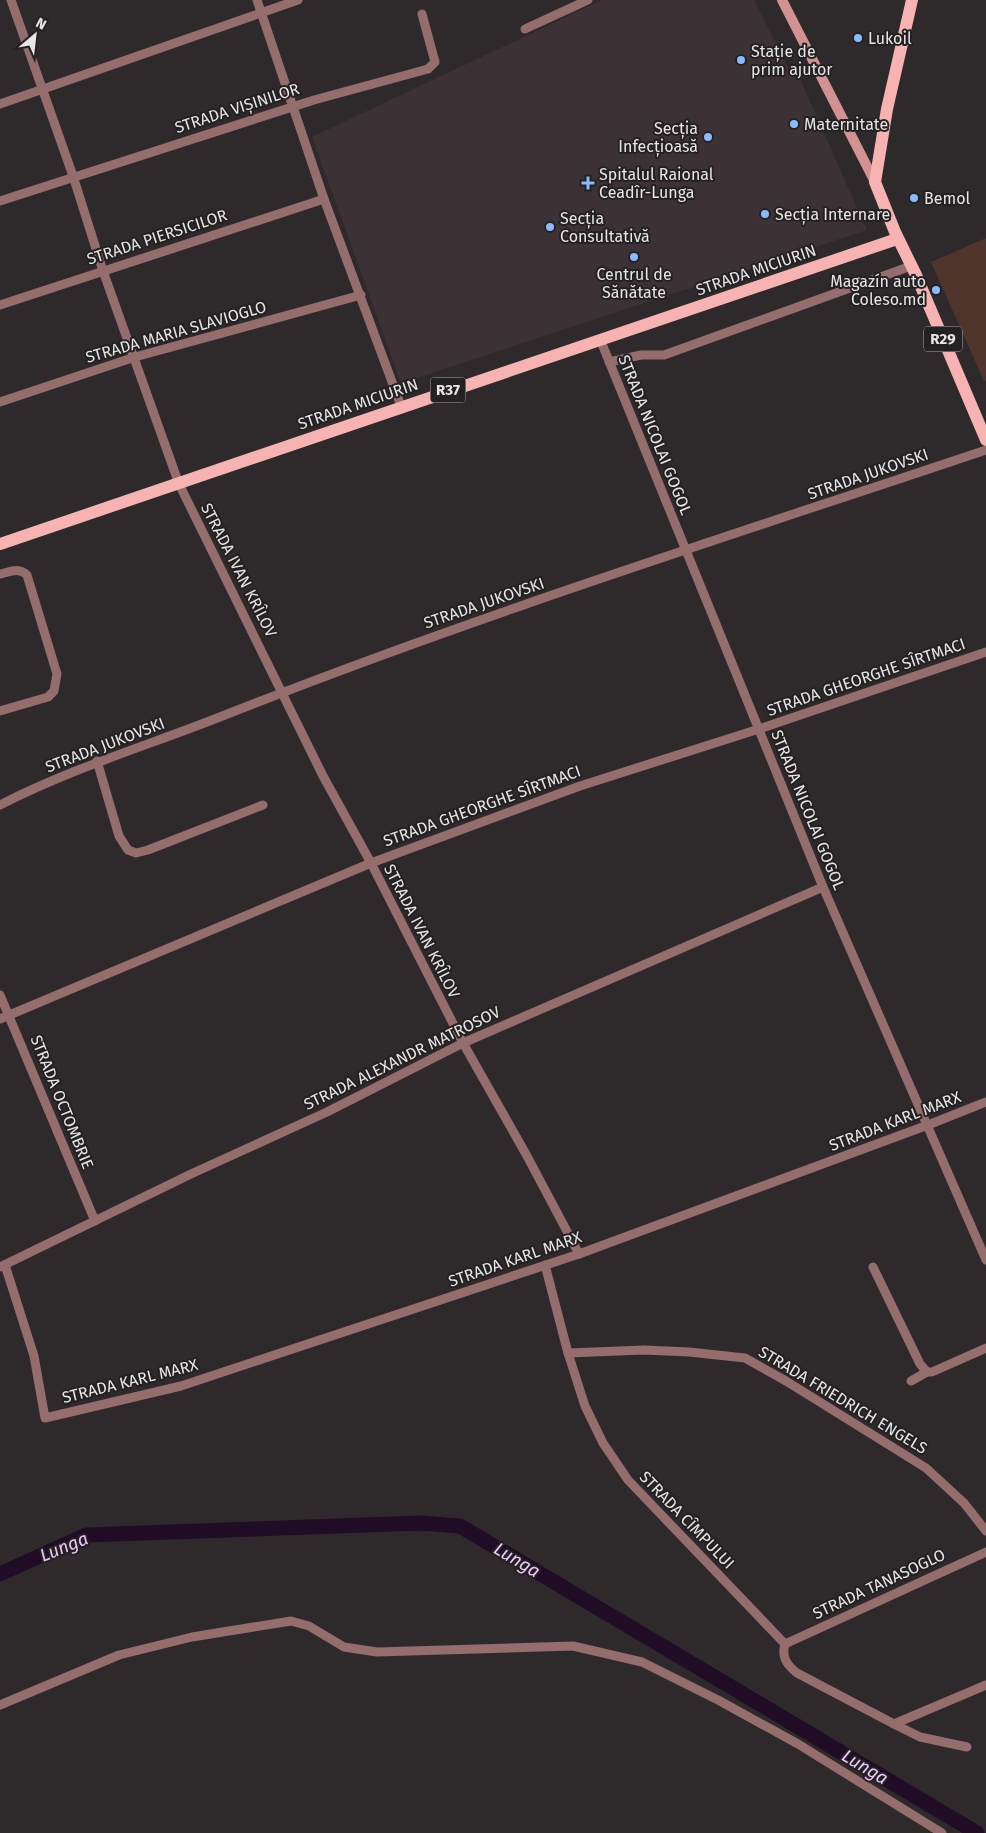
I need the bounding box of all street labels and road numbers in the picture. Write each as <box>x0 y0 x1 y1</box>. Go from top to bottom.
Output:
street label: STRADA VIȘINILOR <box>172 79 302 138</box>
street label: STRADA PIERSICILOR <box>84 205 230 269</box>
street label: STRADA MICIURIN <box>693 241 819 299</box>
street label: STRADA MARIA SLAVIOGLO <box>83 297 269 367</box>
road number: R29 <box>924 326 962 352</box>
street label: STRADA NICOLAI GOGOL <box>614 352 696 518</box>
street label: STRADA MICIURIN <box>295 375 421 433</box>
road number: R37 <box>430 378 466 402</box>
street label: STRADA JUKOVSKI <box>805 444 931 504</box>
street label: STRADA IVAN KRÎLOV <box>197 499 282 640</box>
street label: STRADA JUKOVSKI <box>421 573 547 633</box>
street label: STRADA GHEORGHE SÎRTMACI <box>764 633 968 720</box>
street label: STRADA JUKOVSKI <box>43 714 167 776</box>
street label: STRADA NICOLAI GOGOL <box>767 727 849 893</box>
street label: STRADA GHEORGHE SÎRTMACI <box>380 760 583 851</box>
street label: STRADA IVAN KRÎLOV <box>380 860 465 1001</box>
street label: STRADA ALEXANDR MATROSOV <box>301 1002 503 1114</box>
street label: STRADA OCTOMBRIE <box>26 1032 98 1172</box>
street label: STRADA KARL MARX <box>826 1087 964 1155</box>
street label: STRADA KARL MARX <box>446 1227 584 1291</box>
street label: STRADA FRIEDRICH ENGELS <box>755 1342 931 1458</box>
street label: STRADA KARL MARX <box>60 1355 200 1407</box>
street label: STRADA CÎMPULUI <box>636 1467 739 1573</box>
street label: STRADA TANASOGLO <box>810 1545 948 1623</box>

